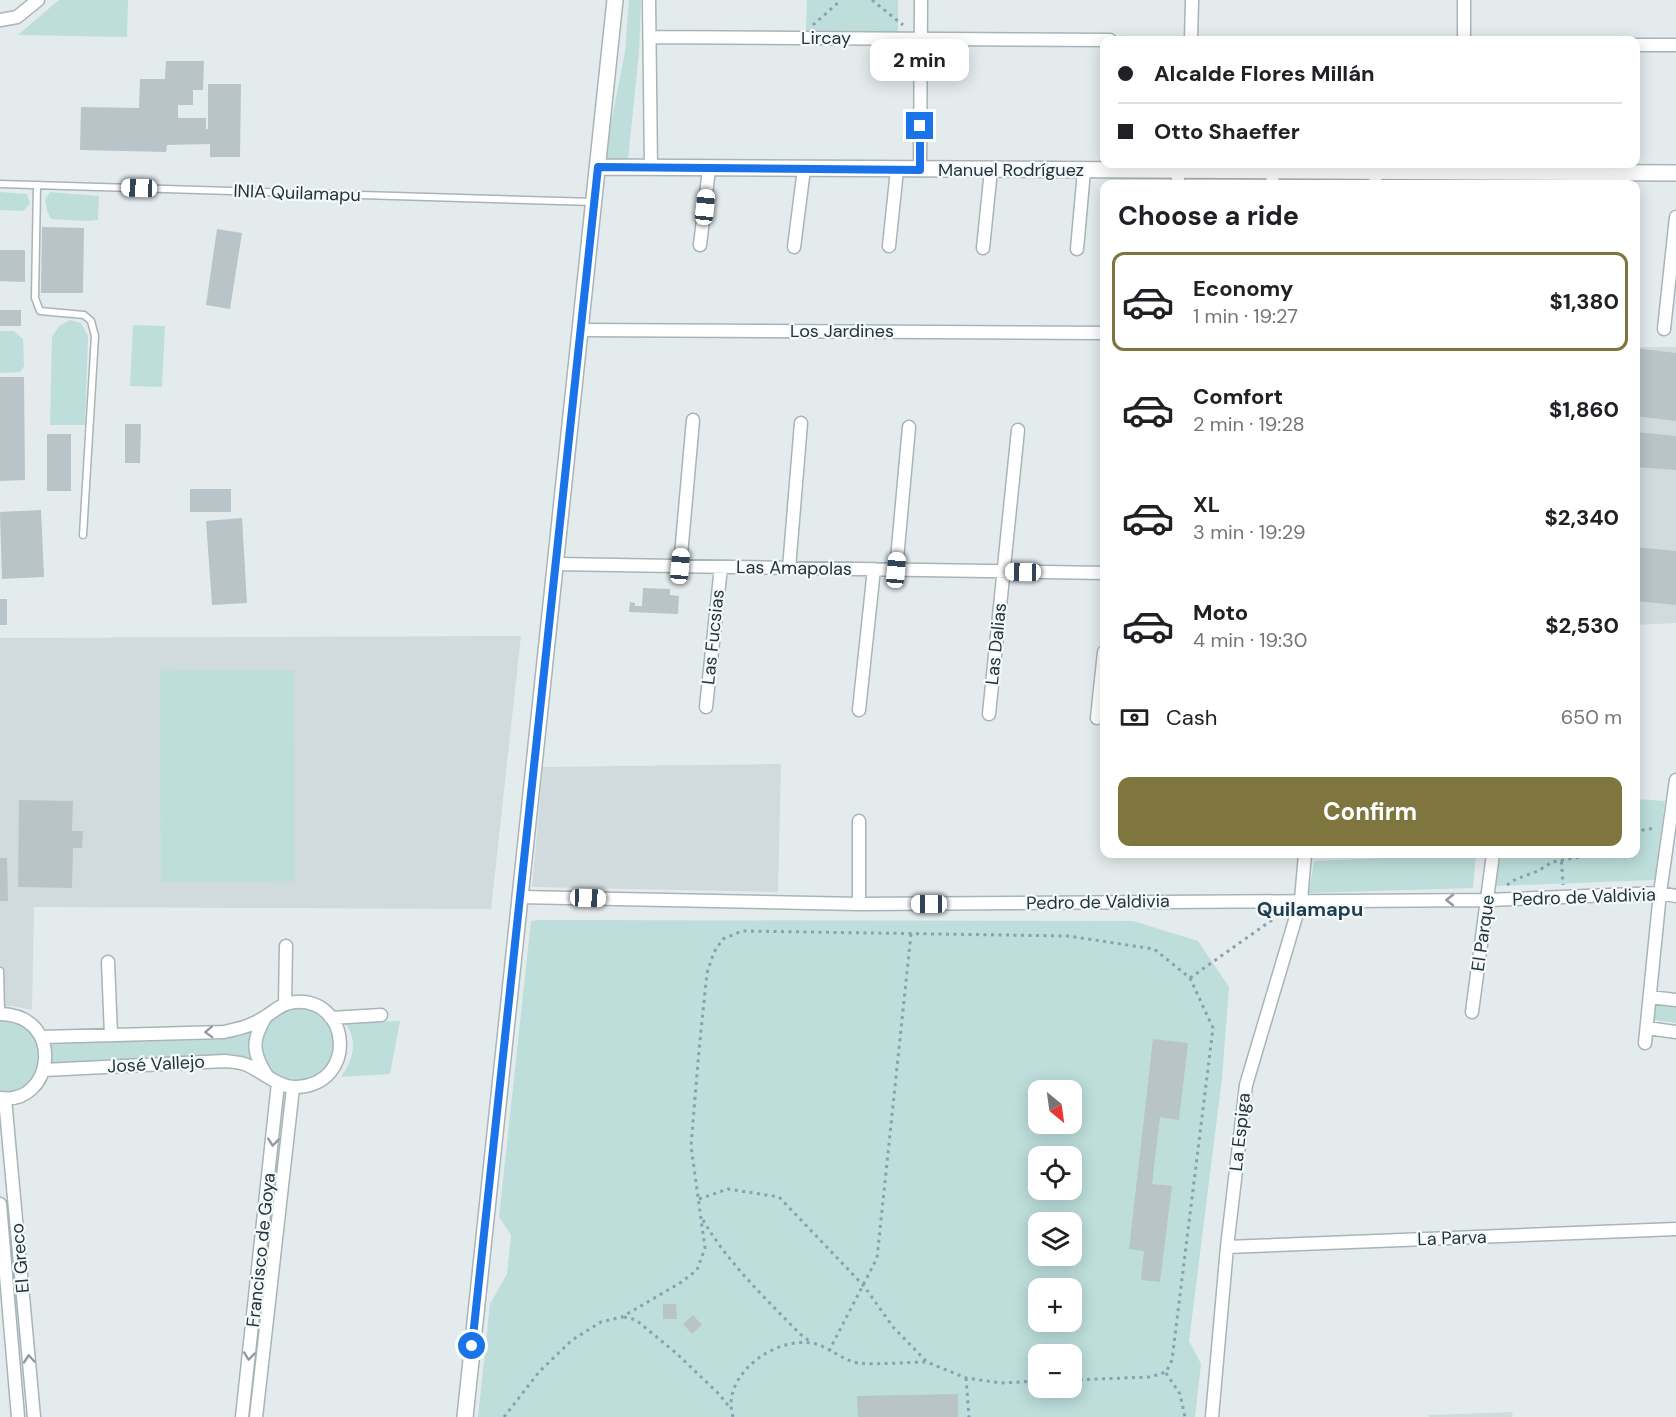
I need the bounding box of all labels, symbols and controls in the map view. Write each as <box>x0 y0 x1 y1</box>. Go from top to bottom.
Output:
street label: Lircay <box>801 26 851 50</box>
callout: 2 min <box>870 39 970 81</box>
text: 2 min <box>893 47 946 73</box>
text: Alcalde Flores Millán <box>1154 59 1375 88</box>
route end <box>906 112 933 139</box>
text: Otto Shaeffer <box>1154 117 1300 146</box>
street label: Manuel Rodríguez <box>938 158 1084 182</box>
car <box>121 178 157 198</box>
street label: INIA Quilamapu <box>233 179 361 207</box>
car <box>694 188 716 226</box>
text: Choose a ride <box>1118 198 1299 233</box>
text: Economy <box>1193 274 1293 303</box>
icon: car <box>1121 275 1175 329</box>
text: $1,380 <box>1550 287 1619 316</box>
text: 1 min · 19:27 <box>1193 303 1298 329</box>
street label: Los Jardines <box>790 319 894 343</box>
text: Comfort <box>1193 382 1283 411</box>
icon: car <box>1121 383 1175 437</box>
text: $1,860 <box>1549 395 1619 424</box>
text: 2 min · 19:28 <box>1193 411 1305 437</box>
text: XL <box>1193 490 1220 519</box>
icon: car <box>1121 491 1175 545</box>
text: $2,340 <box>1545 503 1619 532</box>
text: 3 min · 19:29 <box>1193 519 1306 545</box>
car <box>669 547 691 585</box>
car <box>885 551 907 589</box>
street label: Las Amapolas <box>736 555 852 581</box>
car <box>1005 563 1041 581</box>
street label: Las Fucsias <box>696 588 730 686</box>
text: Moto <box>1193 598 1248 627</box>
icon: car <box>1121 599 1175 653</box>
street label: Las Dalias <box>980 602 1012 686</box>
text: $2,530 <box>1545 611 1619 640</box>
text: 4 min · 19:30 <box>1193 627 1308 653</box>
icon: cash <box>1118 701 1151 734</box>
text: Cash <box>1166 703 1217 732</box>
text: 650 m <box>1561 704 1622 730</box>
button: Confirm <box>1118 777 1622 846</box>
street label: Pedro de Valdivia <box>1512 883 1656 911</box>
car <box>570 888 606 908</box>
street label: Pedro de Valdivia <box>1026 889 1170 915</box>
street label: El Parque <box>1466 893 1500 973</box>
one-way arrow <box>1445 894 1454 906</box>
car <box>911 895 947 913</box>
district label: Quilamapu <box>1257 896 1363 922</box>
one-way arrow <box>204 1026 213 1038</box>
street label: José Vallejo <box>107 1049 205 1079</box>
north arrow <box>1028 1080 1082 1134</box>
map controls <box>1028 1080 1082 1398</box>
street label: La Espiga <box>1224 1092 1256 1172</box>
one-way arrow <box>267 1137 280 1146</box>
button: locate <box>1028 1146 1082 1200</box>
street label: Francisco de Goya <box>241 1172 281 1328</box>
button: layers <box>1028 1212 1082 1266</box>
street label: El Greco <box>5 1222 35 1294</box>
street label: La Parva <box>1417 1225 1487 1251</box>
button: + <box>1028 1278 1082 1332</box>
route start <box>458 1332 485 1359</box>
button: − <box>1028 1344 1082 1398</box>
one-way arrow <box>243 1352 255 1361</box>
one-way arrow <box>23 1354 36 1363</box>

